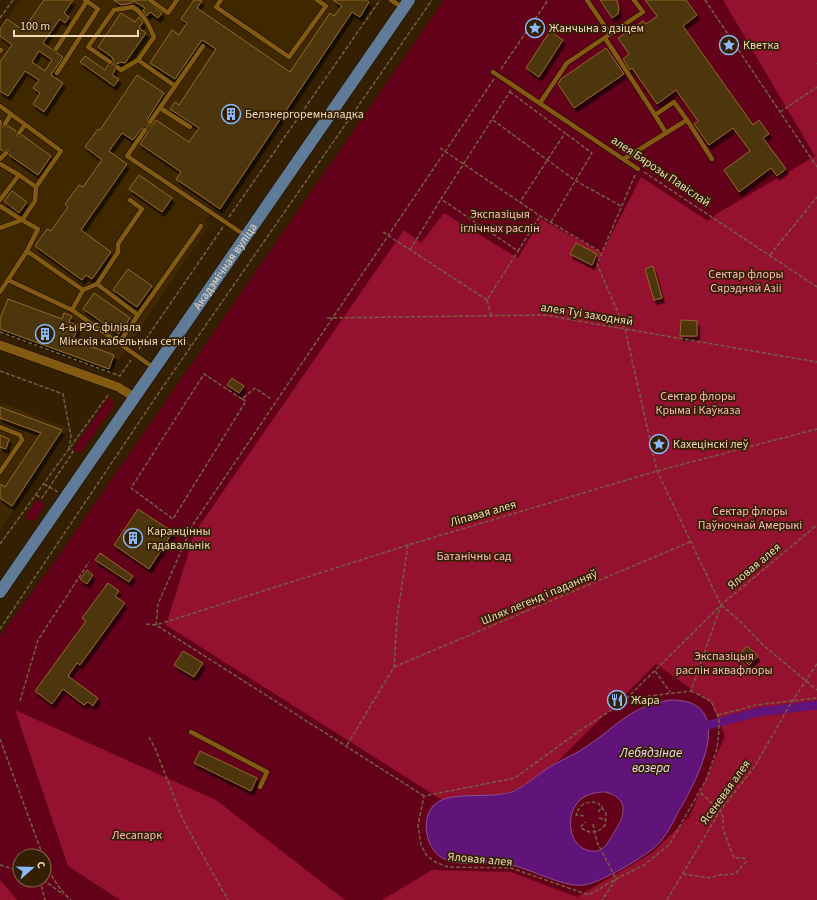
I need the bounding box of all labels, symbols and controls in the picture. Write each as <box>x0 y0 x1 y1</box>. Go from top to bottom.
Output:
scale bar <box>14 12 138 38</box>
place icon: Жанчына з дзіцем <box>524 17 546 39</box>
text: 100 m <box>20 18 50 35</box>
place label: Жанчына з дзіцем <box>549 20 644 37</box>
place icon: Кветка <box>718 34 740 56</box>
place label: Кветка <box>743 37 779 54</box>
building icon: Белэнергоремналадка <box>220 103 242 125</box>
place label: Белэнергоремналадка <box>245 106 364 123</box>
street label: алея Бярозы Павіслай <box>608 132 714 211</box>
park label: Экспазіцыя іглічных раслін <box>460 206 540 237</box>
street label: Акадэмічная вуліца <box>189 220 262 313</box>
park label: Сектар флоры Сярэдняй Азіі <box>708 266 784 297</box>
street label: алея Туі заходняй <box>540 299 634 330</box>
place label: 4-ы РЭС філіяла Мінскія кабельныя сеткі <box>59 319 186 350</box>
building icon: 4-ы РЭС філіяла Мінскія кабельныя сеткі <box>34 323 56 345</box>
park label: Сектар флоры Крыма і Каўказа <box>655 388 741 419</box>
place icon: Кахецінскі леў <box>648 433 670 455</box>
place label: Кахецінскі леў <box>673 436 749 453</box>
street label: Ліпавая алея <box>448 496 518 531</box>
park label: Сектар флоры Паўночнай Амерыкі <box>698 503 802 534</box>
place label: Каранцінны гадавальнік <box>147 523 211 554</box>
building icon: Каранцінны гадавальнік <box>122 527 144 549</box>
street label: Яловая алея <box>724 539 785 594</box>
park label: Батанічны сад <box>436 548 512 565</box>
street label: Шлях легенд і паданняў <box>478 565 600 630</box>
park label: Экспазіцыя раслін аквафлоры <box>675 648 773 679</box>
restaurant icon: Жара <box>606 689 628 711</box>
place label: Жара <box>631 692 660 709</box>
water label: Лебядзінае возера <box>619 744 682 777</box>
street label: Ясеневая алея <box>696 757 755 828</box>
park label: Лесапарк <box>112 827 162 844</box>
north arrow <box>12 848 52 888</box>
street label: Яловая алея <box>447 848 513 871</box>
text: С <box>33 859 49 871</box>

